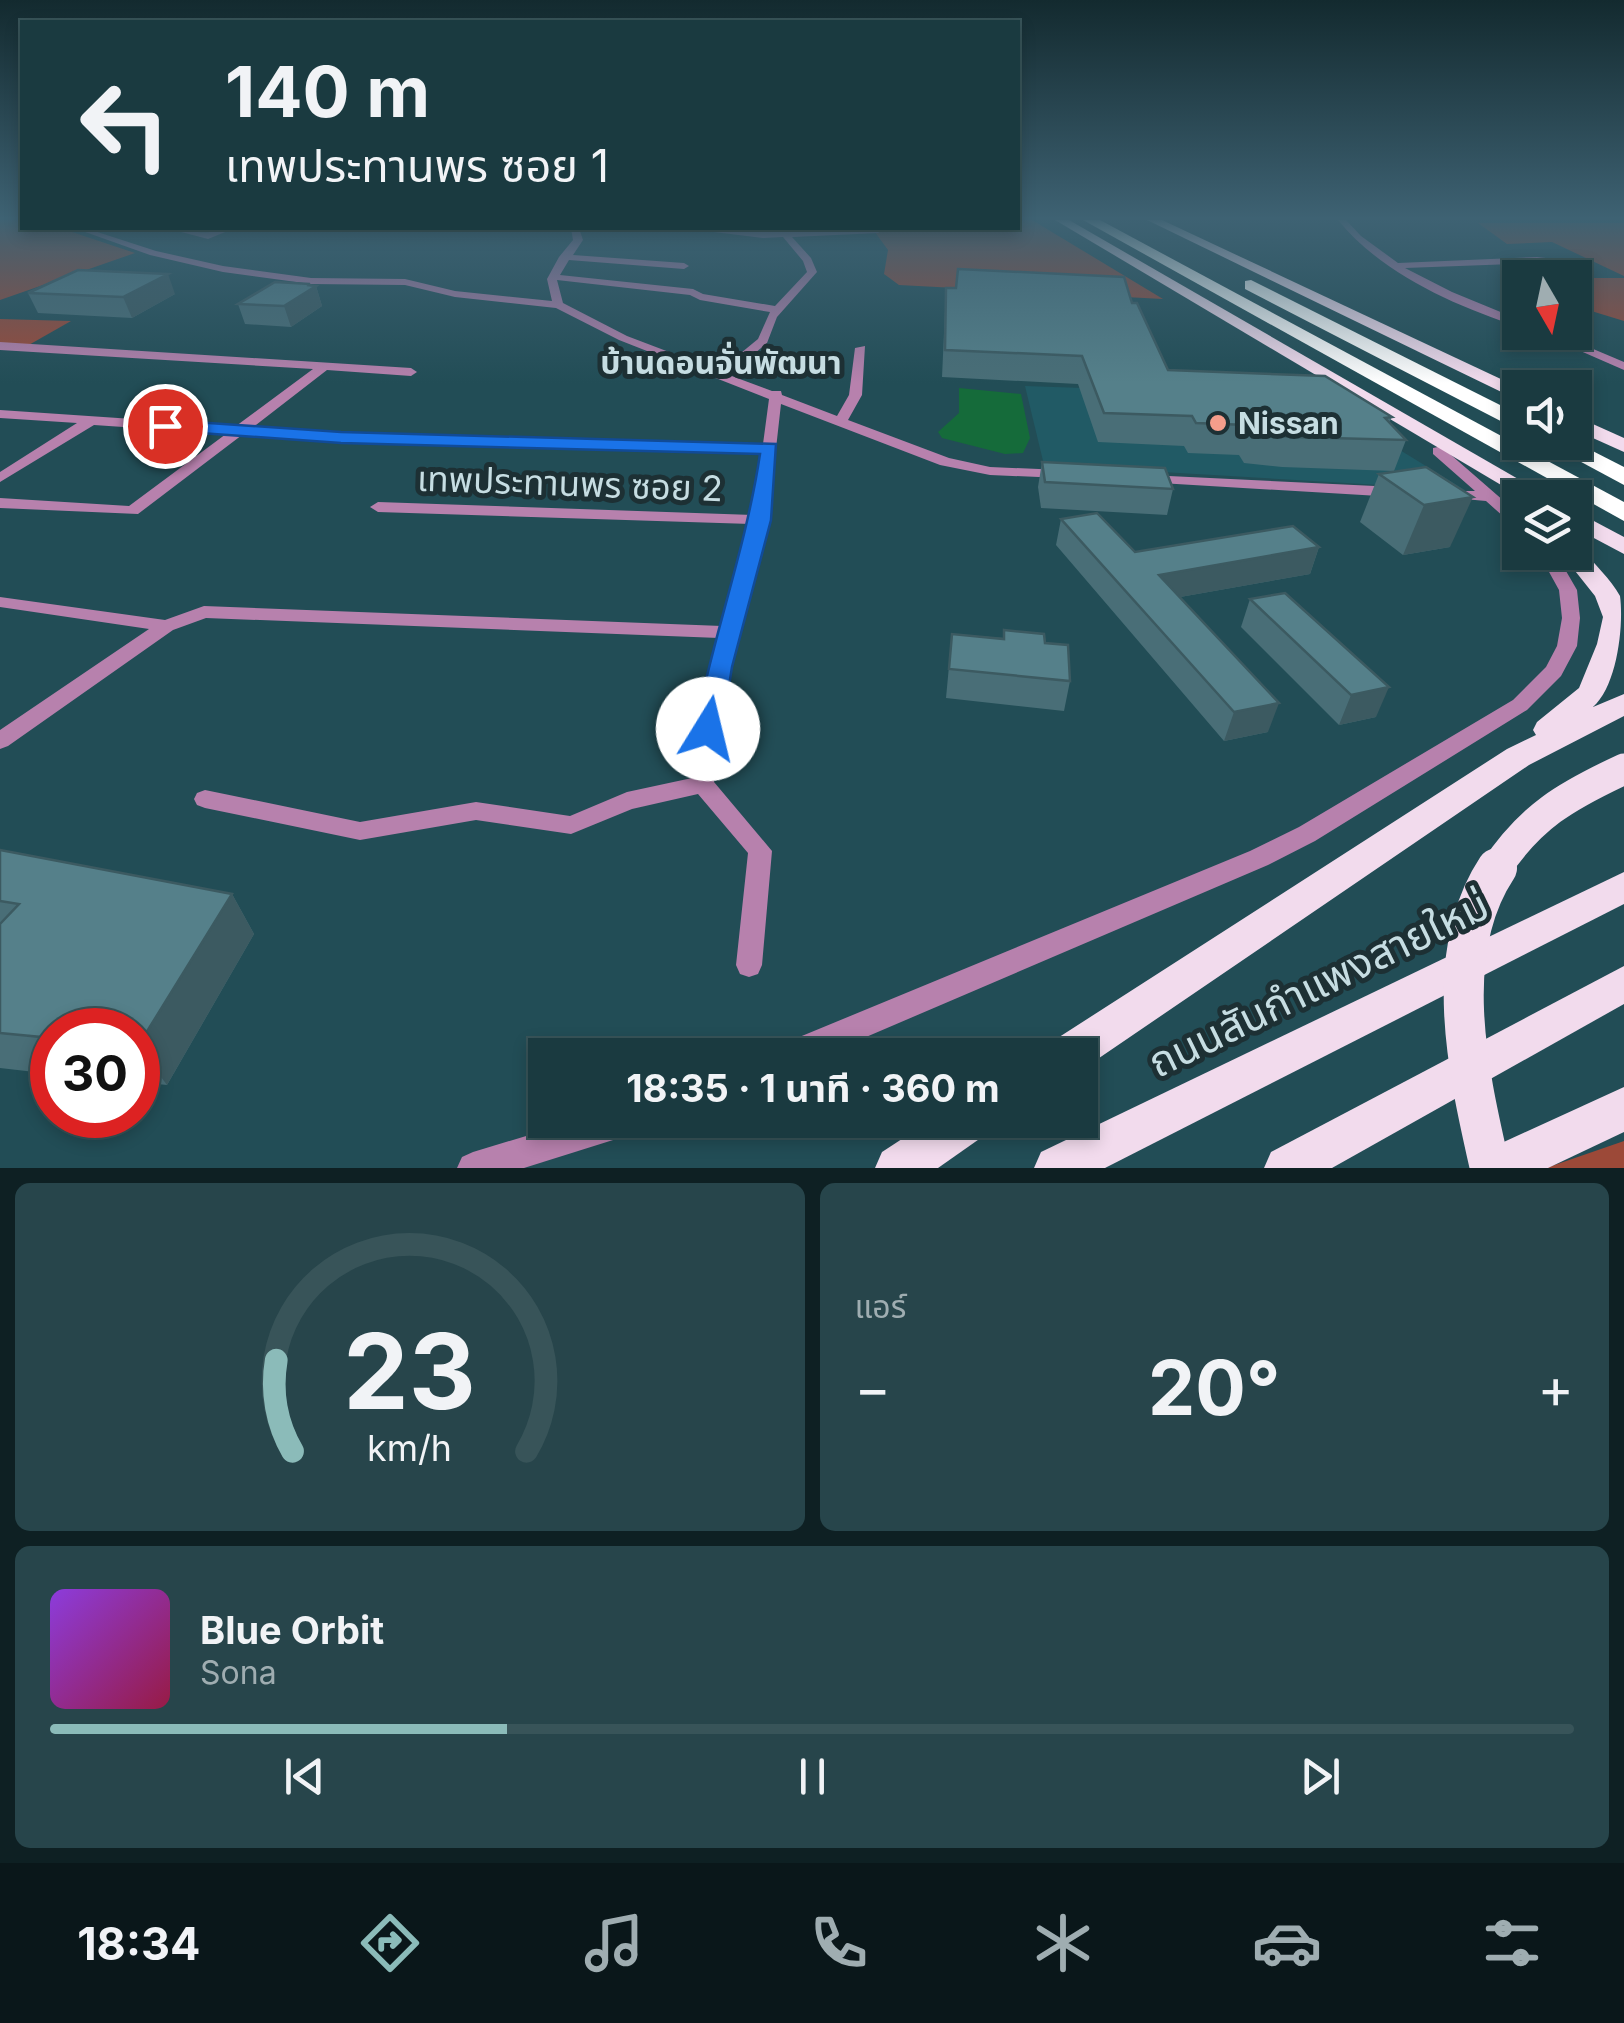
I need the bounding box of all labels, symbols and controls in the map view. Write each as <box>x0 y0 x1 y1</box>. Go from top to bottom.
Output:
text: 140 m <box>225 49 430 134</box>
icon: left <box>60 60 190 190</box>
text: เทพประทานพร ซอย 1 <box>225 138 609 193</box>
north arrow <box>1502 260 1592 350</box>
map controls <box>1502 260 1592 570</box>
district label: บ้านดอนจั่นพัฒนา <box>600 341 842 382</box>
button: sound <box>1502 370 1592 460</box>
pin <box>123 384 208 469</box>
icon: arrive <box>138 399 193 454</box>
place label: Nissan <box>1238 405 1339 441</box>
marker: Nissan <box>1207 412 1229 434</box>
street label: เทพประทานพร ซอย 2 <box>416 457 724 509</box>
button: layers <box>1502 480 1592 570</box>
position arrow <box>656 677 760 781</box>
street label: ถนนสันกำแพงสายใหม่ <box>1140 878 1496 1088</box>
speed limit sign: 30 <box>30 1008 160 1138</box>
text: 18:35 · 1 นาที · 360 m <box>626 1065 1000 1111</box>
text: แอร์ <box>855 1287 906 1326</box>
text: 23 <box>343 1308 476 1434</box>
text: 20° <box>1148 1342 1280 1433</box>
text: − <box>855 1355 891 1421</box>
text: + <box>1538 1355 1574 1421</box>
text: km/h <box>367 1426 452 1470</box>
text: Blue Orbit <box>200 1607 384 1653</box>
text: Sona <box>200 1653 277 1692</box>
icon: previous <box>277 1749 332 1804</box>
icon: pause <box>785 1749 840 1804</box>
icon: next <box>1293 1749 1348 1804</box>
icon: directions <box>355 1908 425 1978</box>
icon: music <box>579 1908 649 1978</box>
icon: phone <box>804 1908 874 1978</box>
icon: climate <box>1028 1908 1098 1978</box>
icon: car <box>1252 1908 1322 1978</box>
icon: filters <box>1477 1908 1547 1978</box>
text: 18:34 <box>77 1916 200 1971</box>

